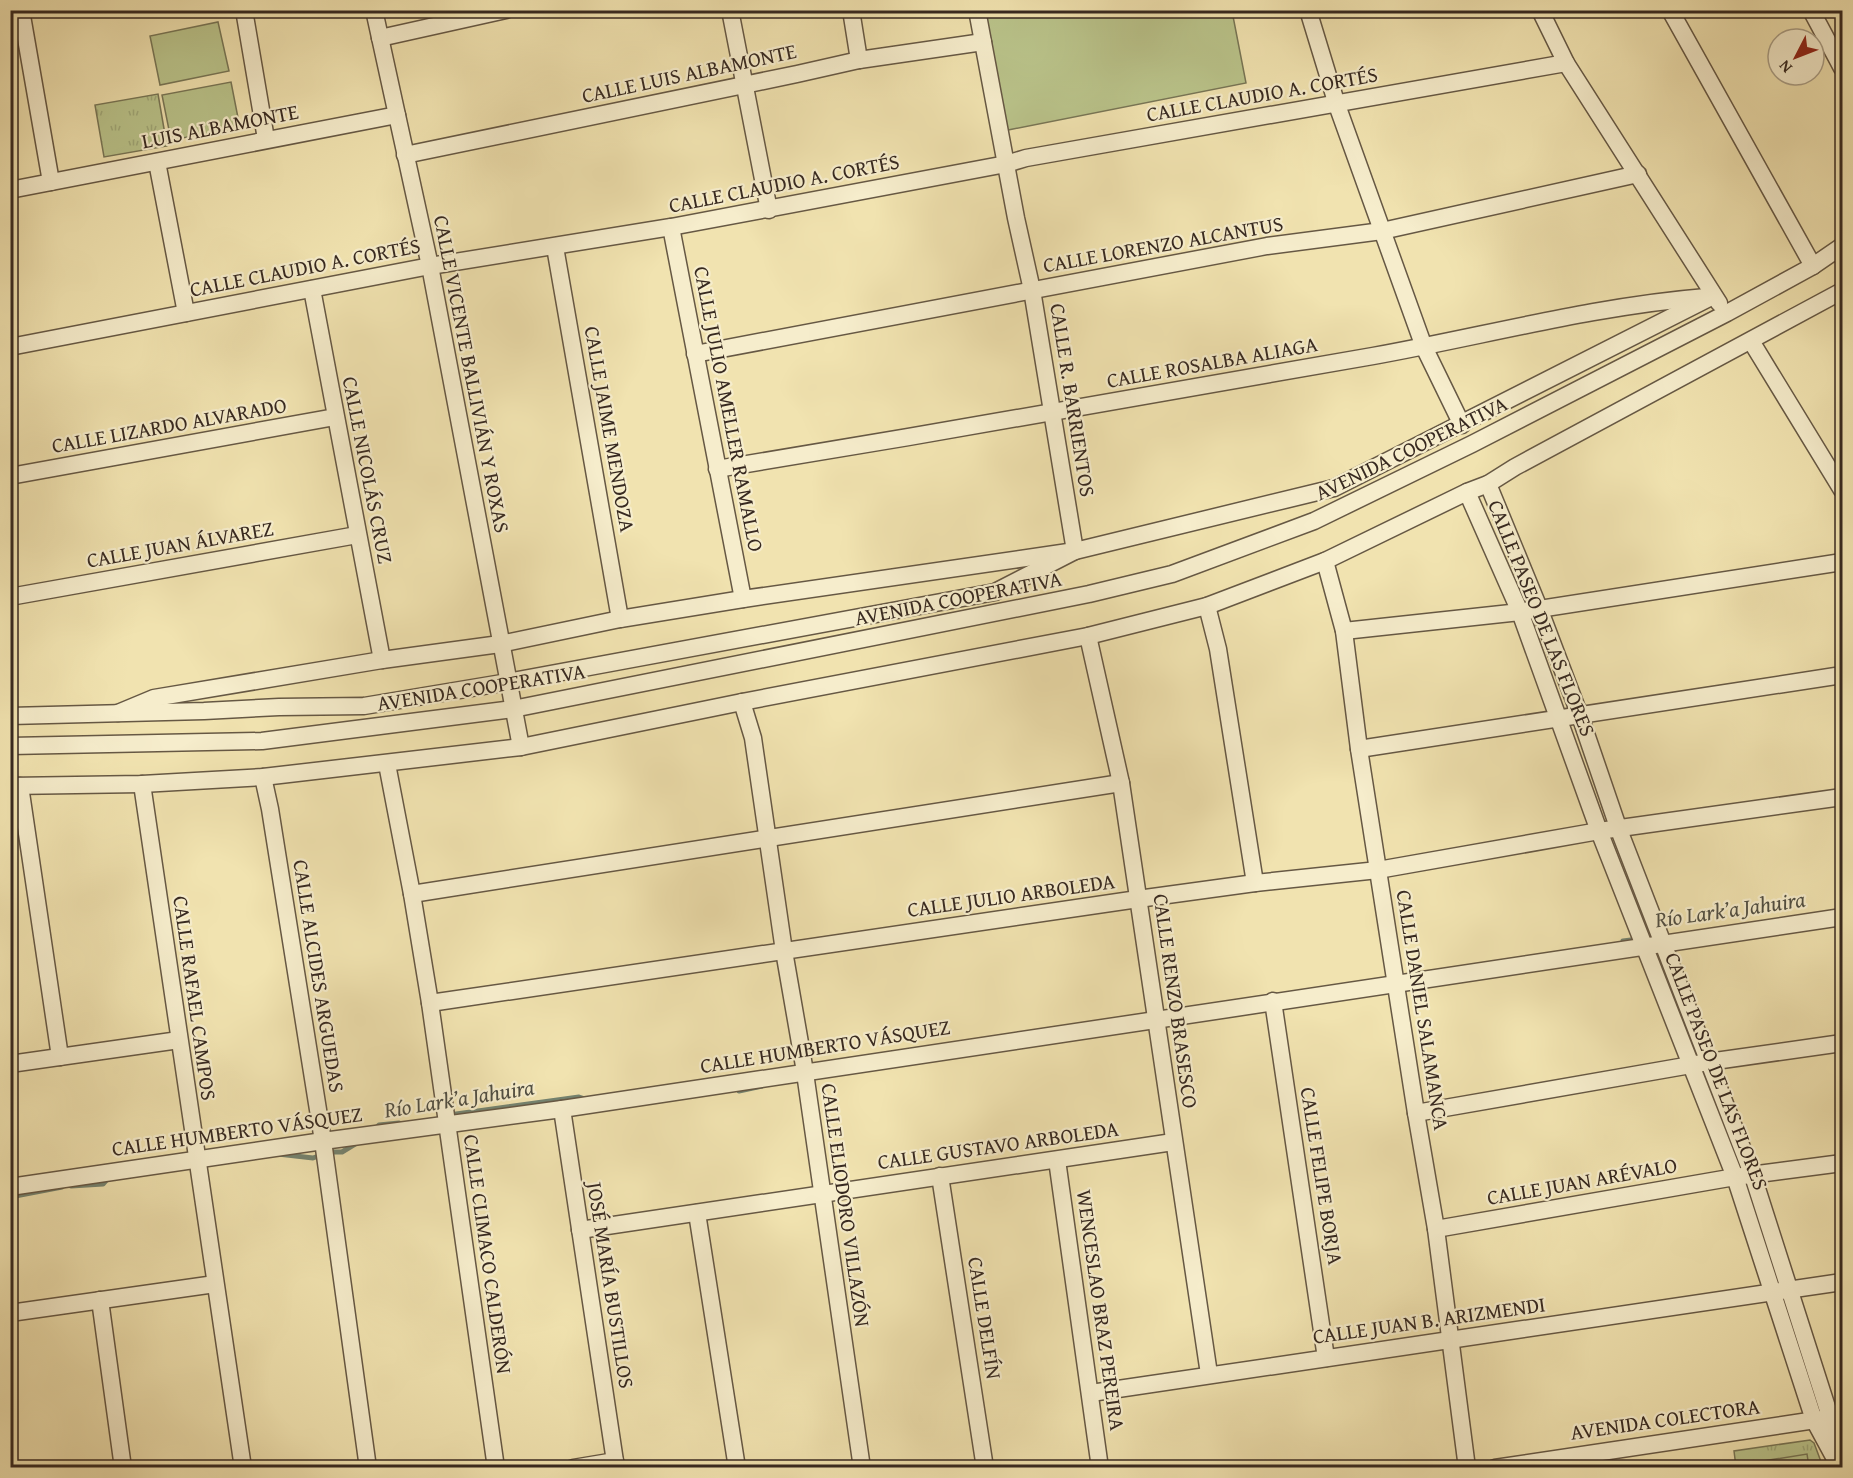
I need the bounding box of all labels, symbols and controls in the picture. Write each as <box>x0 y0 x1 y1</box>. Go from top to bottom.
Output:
north arrow <box>1766 27 1826 87</box>
street label: CALLE LUIS ALBAMONTE <box>579 35 799 111</box>
text: N <box>1772 55 1797 79</box>
street label: CALLE CLAUDIO A. CORTÉS <box>1144 58 1380 130</box>
street label: LUIS ALBAMONTE <box>139 96 301 156</box>
street label: CALLE CLAUDIO A. CORTÉS <box>666 145 902 221</box>
street label: CALLE LORENZO ALCANTUS <box>1041 208 1285 280</box>
street label: CALLE VICENTE BALLIVIÁN Y ROXAS <box>426 213 518 535</box>
street label: CALLE CLAUDIO A. CORTÉS <box>187 229 423 305</box>
street label: CALLE JULIO AMELLER RAMALLO <box>686 264 772 554</box>
street label: CALLE R. BARRIENTOS <box>1042 301 1104 499</box>
street label: CALLE JAIME MENDOZA <box>577 324 643 535</box>
street label: CALLE ROSALBA ALIAGA <box>1104 328 1320 396</box>
street label: CALLE NICOLÁS CRUZ <box>335 374 401 566</box>
street label: AVENIDA COOPERATIVA <box>1310 388 1513 508</box>
street label: CALLE LIZARDO ALVARADO <box>49 389 289 461</box>
street label: CALLE PASEO DE LAS FLORES <box>1480 495 1604 741</box>
street label: CALLE JUAN ÁLVAREZ <box>84 512 276 576</box>
street label: AVENIDA COOPERATIVA <box>852 563 1065 633</box>
street label: AVENIDA COOPERATIVA <box>375 655 588 719</box>
street label: CALLE ALCIDES ARGUEDAS <box>285 857 353 1095</box>
street label: CALLE JULIO ARBOLEDA <box>905 865 1117 925</box>
water label: Río Lark’a Jahuira <box>1652 883 1807 936</box>
street label: CALLE DANIEL SALAMANCA <box>1389 888 1457 1133</box>
street label: CALLE RENZO BRASESCO <box>1146 892 1206 1110</box>
street label: CALLE RAFAEL CAMPOS <box>165 894 225 1102</box>
street label: CALLE PASEO DE LAS FLORES <box>1657 948 1777 1194</box>
street label: CALLE HUMBERTO VÁSQUEZ <box>698 1011 952 1081</box>
water label: Río Lark’a Jahuira <box>381 1070 536 1126</box>
street label: CALLE ELIODORO VILLAZÓN <box>814 1081 878 1329</box>
street label: CALLE FELIPE BORJA <box>1293 1085 1351 1267</box>
street label: CALLE HUMBERTO VÁSQUEZ <box>110 1098 364 1164</box>
street label: CALLE GUSTAVO ARBOLEDA <box>876 1113 1121 1177</box>
street label: CALLE CLIMACO CALDERÓN <box>456 1132 520 1376</box>
street label: CALLE JUAN ARÉVALO <box>1484 1149 1680 1213</box>
street label: JOSÉ MARÍA BUSTILLOS <box>579 1177 643 1390</box>
street label: WENCESLAO BRAZ PEREIRA <box>1069 1188 1133 1433</box>
street label: CALLE DELFÍN <box>960 1255 1010 1382</box>
street label: CALLE JUAN B. ARIZMENDI <box>1311 1288 1547 1352</box>
street label: AVENIDA COLECTORA <box>1568 1390 1762 1448</box>

